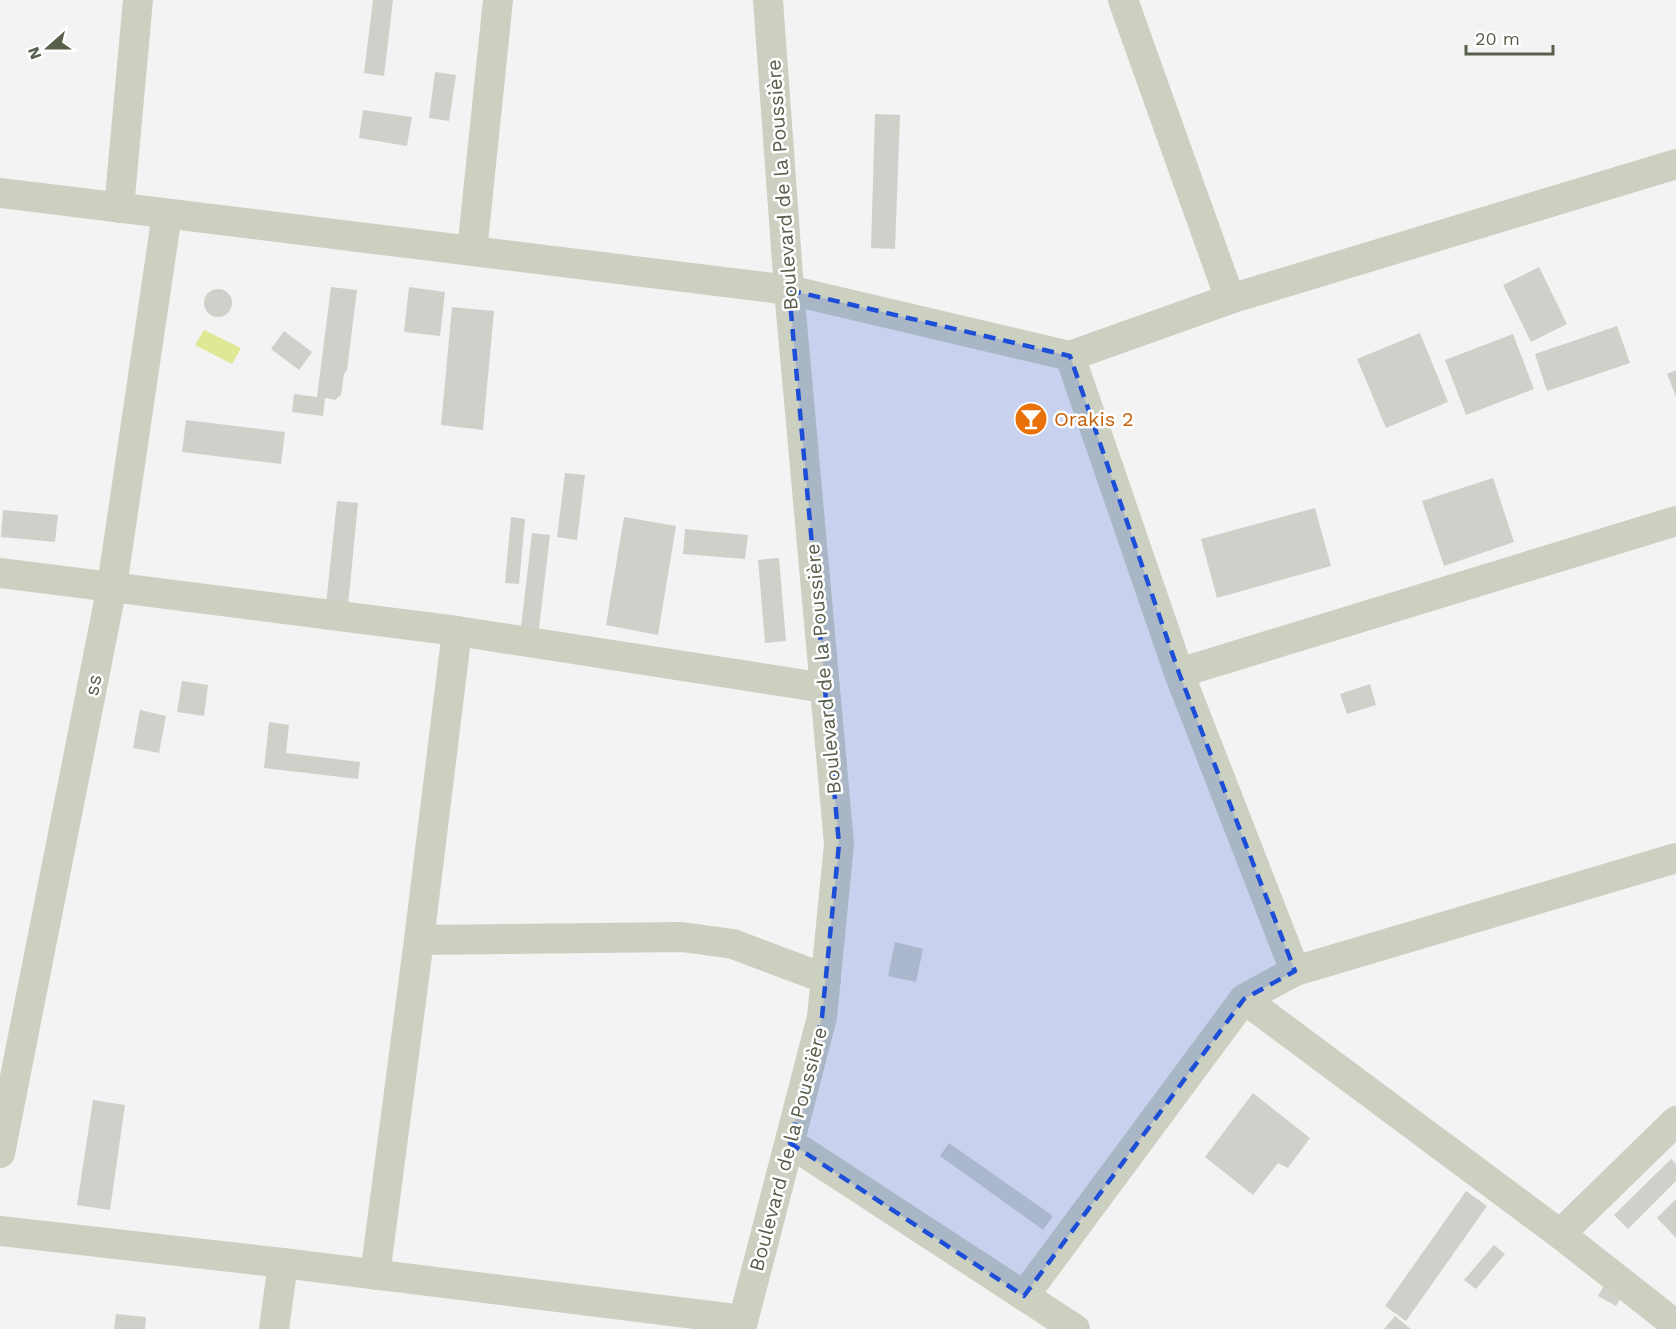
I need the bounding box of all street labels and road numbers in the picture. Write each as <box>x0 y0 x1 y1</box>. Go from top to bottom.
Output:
street label: Boulevard de la Poussière <box>761 59 803 311</box>
street label: Boulevard de la Poussière <box>800 543 846 795</box>
street label: ss <box>79 672 107 698</box>
street label: Boulevard de la Poussière <box>744 1024 832 1274</box>

